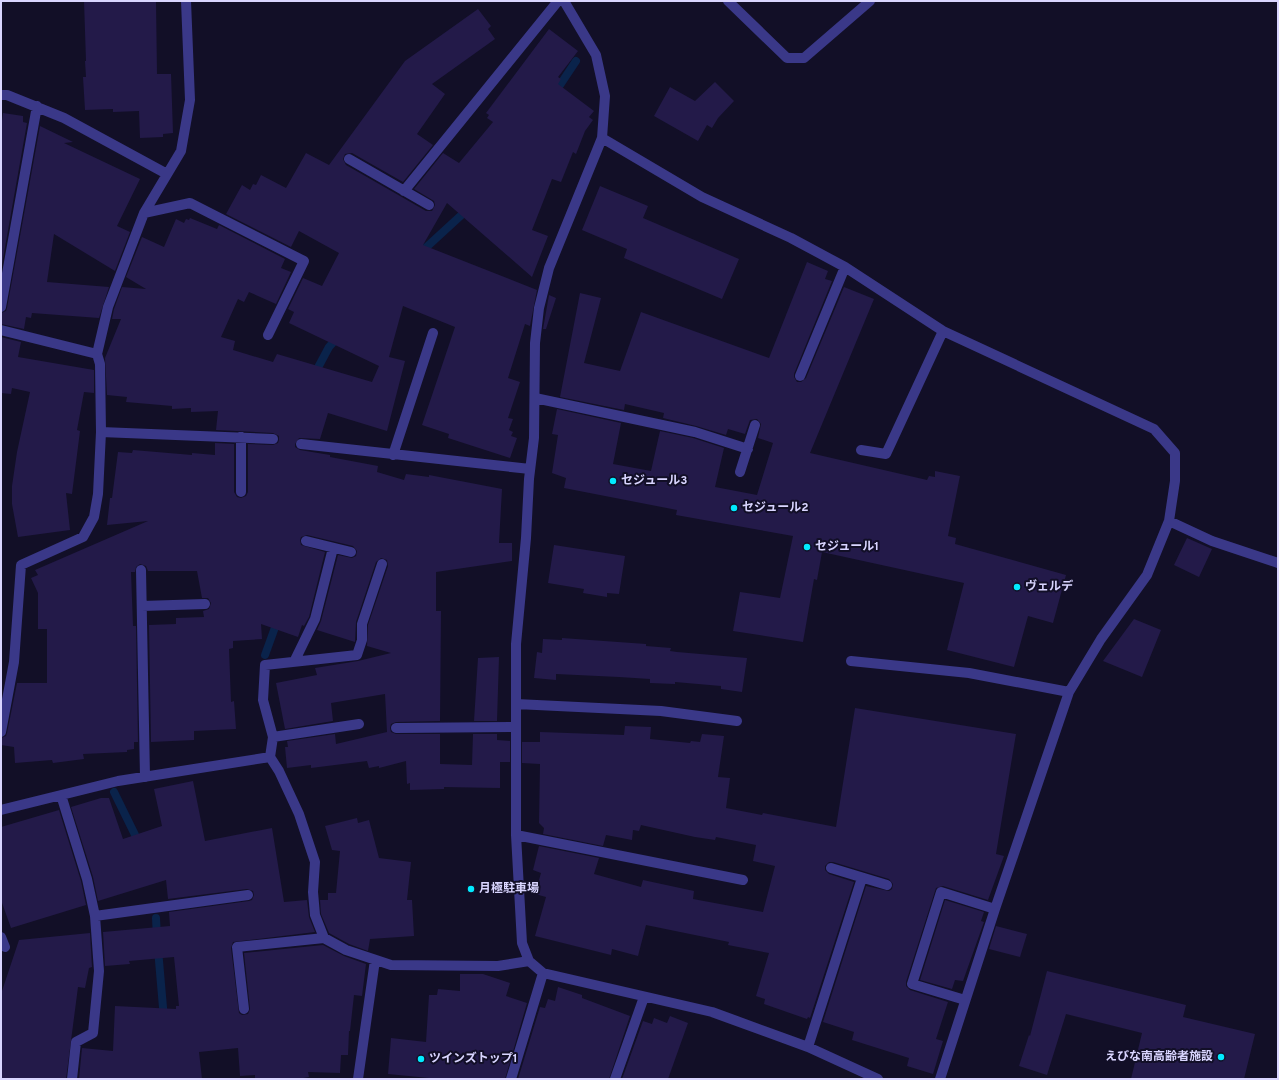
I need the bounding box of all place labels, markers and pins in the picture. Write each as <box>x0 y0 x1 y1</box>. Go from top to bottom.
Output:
place label: セジュール3 <box>621 473 687 489</box>
marker: セジュール3 <box>608 476 618 486</box>
place label: セジュール2 <box>742 500 809 516</box>
marker: セジュール2 <box>729 503 739 513</box>
place label: セジュール1 <box>815 539 879 555</box>
marker: セジュール1 <box>802 542 812 552</box>
place label: ヴェルデ <box>1025 579 1074 595</box>
marker: ヴェルデ <box>1012 582 1022 592</box>
place label: 月極駐車場 <box>479 881 539 897</box>
marker: 月極駐車場 <box>466 884 476 894</box>
place label: えびな南高齢者施設 <box>1105 1049 1213 1065</box>
place label: ツインズトップ1 <box>429 1051 518 1067</box>
marker: えびな南高齢者施設 <box>1216 1052 1226 1062</box>
marker: ツインズトップ1 <box>416 1054 426 1064</box>

